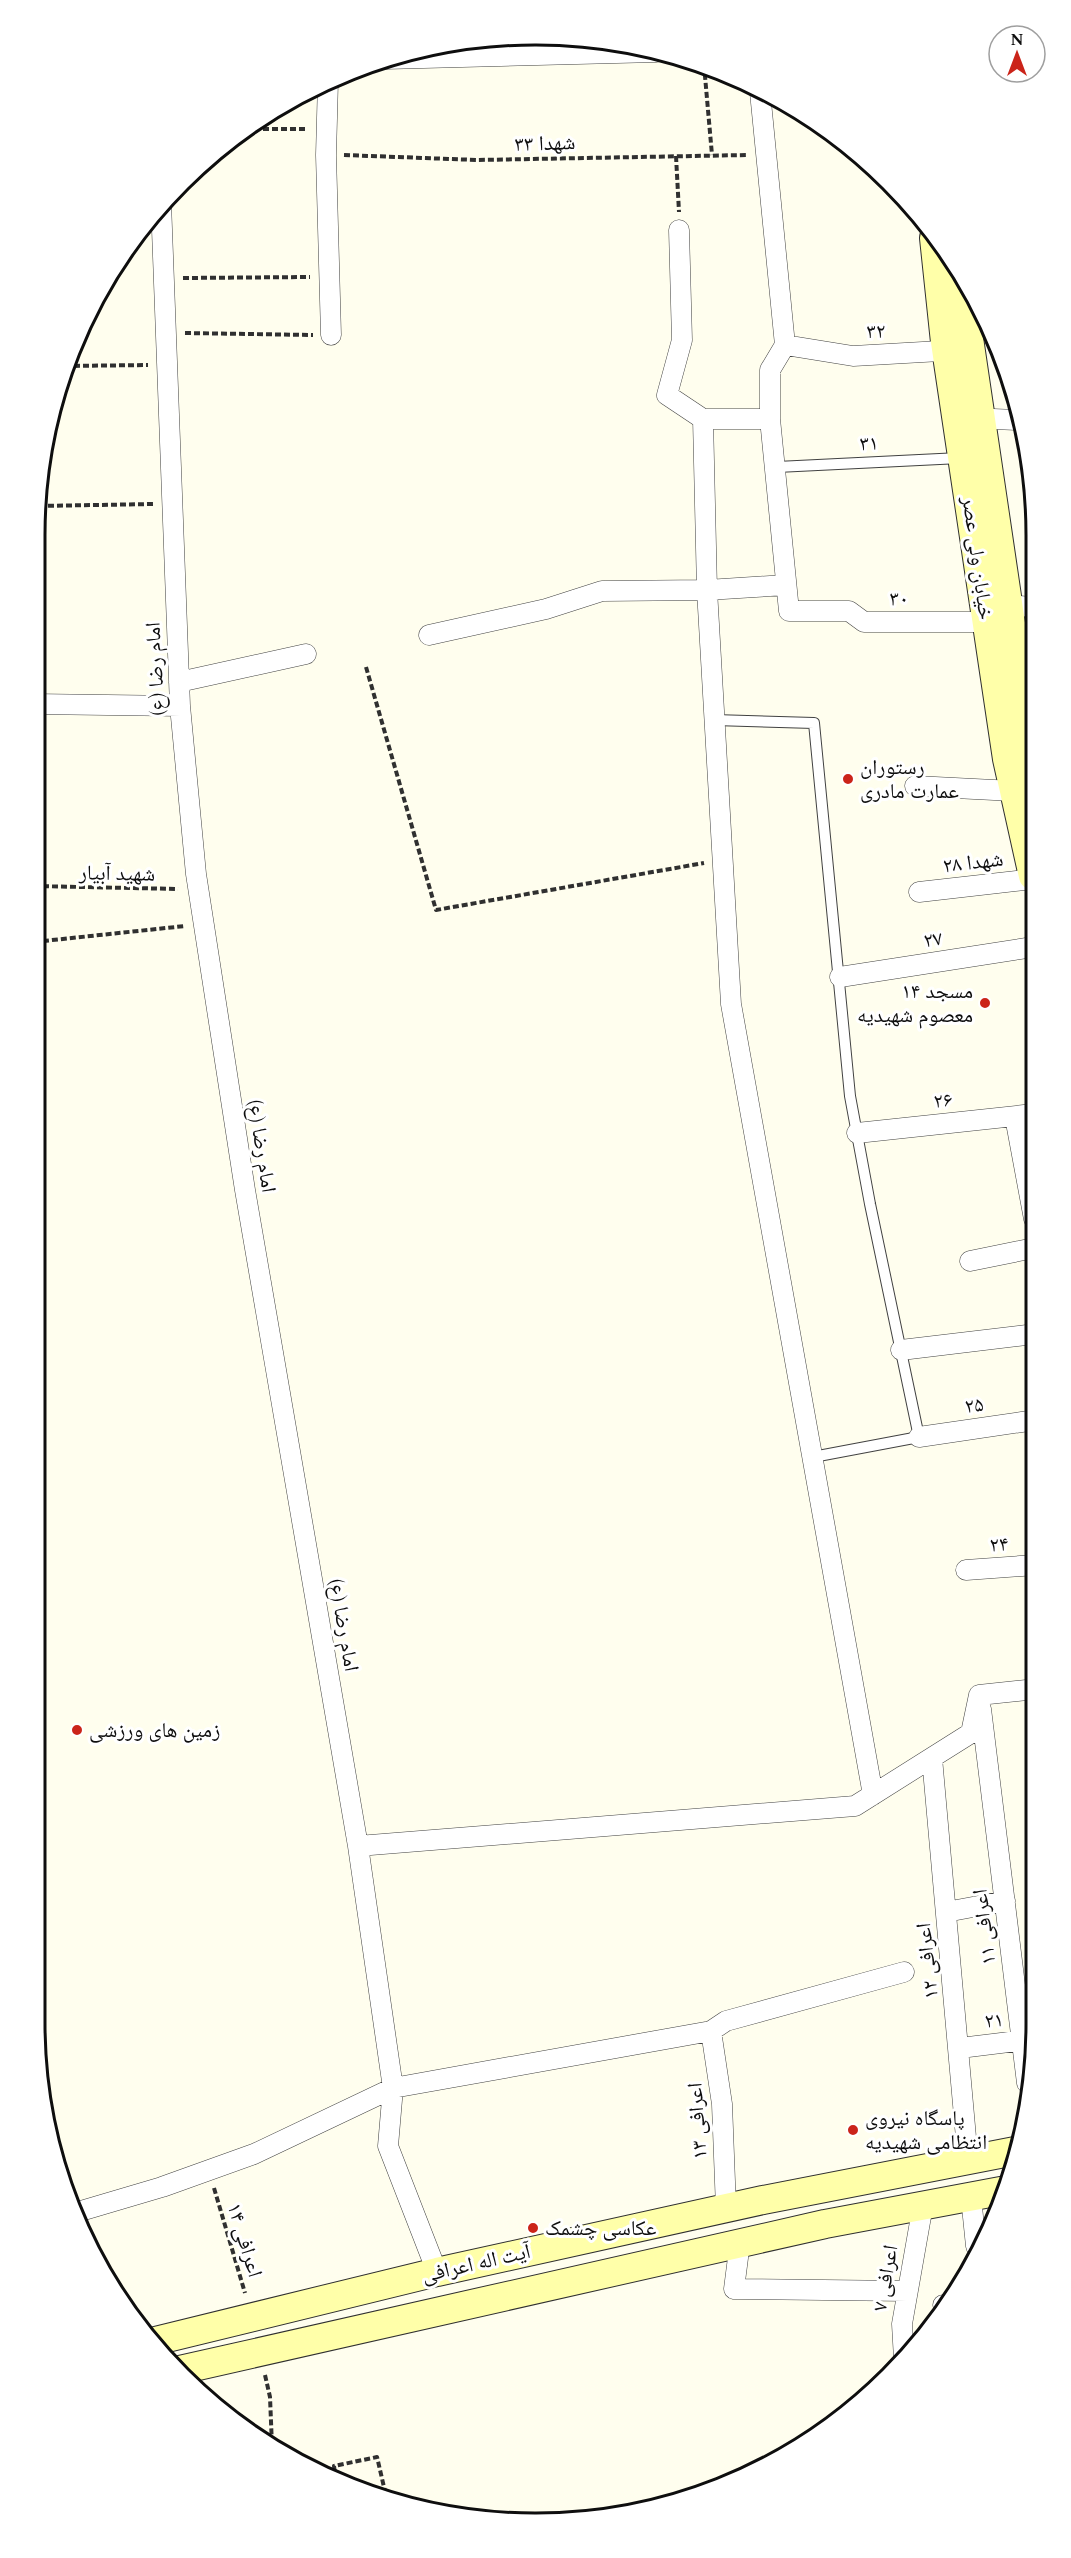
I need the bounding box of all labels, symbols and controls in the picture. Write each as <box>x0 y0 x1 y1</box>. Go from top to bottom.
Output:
north arrow <box>987 24 1047 84</box>
text: N <box>1010 28 1024 52</box>
street label: شهدا ۳۳ <box>514 127 576 161</box>
street label: ۳۲ <box>866 316 886 348</box>
street label: ۳۱ <box>859 428 879 460</box>
street label: خیابان ولی عصر <box>952 493 1002 622</box>
street label: ۳۰ <box>890 583 908 615</box>
street label: امام رضا (ع) <box>138 621 174 717</box>
place label: رستوران عمارت مادری <box>860 752 959 808</box>
marker: رستوران عمارت مادری <box>841 772 855 786</box>
street label: شهدا ۲۸ <box>941 843 1005 883</box>
street label: شهید آبیار <box>78 857 155 891</box>
street label: ۲۷ <box>921 923 945 957</box>
place label: مسجد ۱۴ معصوم شهیدیه <box>857 976 973 1032</box>
marker: مسجد ۱۴ معصوم شهیدیه <box>978 996 992 1010</box>
street label: ۲۶ <box>932 1084 954 1118</box>
street label: امام رضا (ع) <box>238 1097 284 1195</box>
street label: ۲۵ <box>963 1389 986 1423</box>
street label: ۲۴ <box>989 1528 1010 1562</box>
street label: امام رضا (ع) <box>319 1576 367 1674</box>
place label: زمین های ورزشی <box>89 1715 220 1747</box>
marker: زمین های ورزشی <box>70 1723 84 1737</box>
street label: اعرافی ۱۱ <box>964 1887 1006 1967</box>
street label: اعرافی ۱۲ <box>908 1921 948 2001</box>
street label: ۲۱ <box>983 2004 1005 2038</box>
street label: اعرافی ۱۳ <box>679 2082 717 2160</box>
place label: پاسگاه نیروی انتظامی شهیدیه <box>865 2103 987 2159</box>
marker: پاسگاه نیروی انتظامی شهیدیه <box>846 2123 860 2137</box>
street label: اعرافی ۱۴ <box>218 2199 271 2282</box>
place label: عکاسی چشمک <box>545 2213 657 2245</box>
marker: عکاسی چشمک <box>526 2221 540 2235</box>
street label: آیت اله اعرافی <box>418 2236 535 2292</box>
street label: اعرافی ۷ <box>864 2242 908 2314</box>

